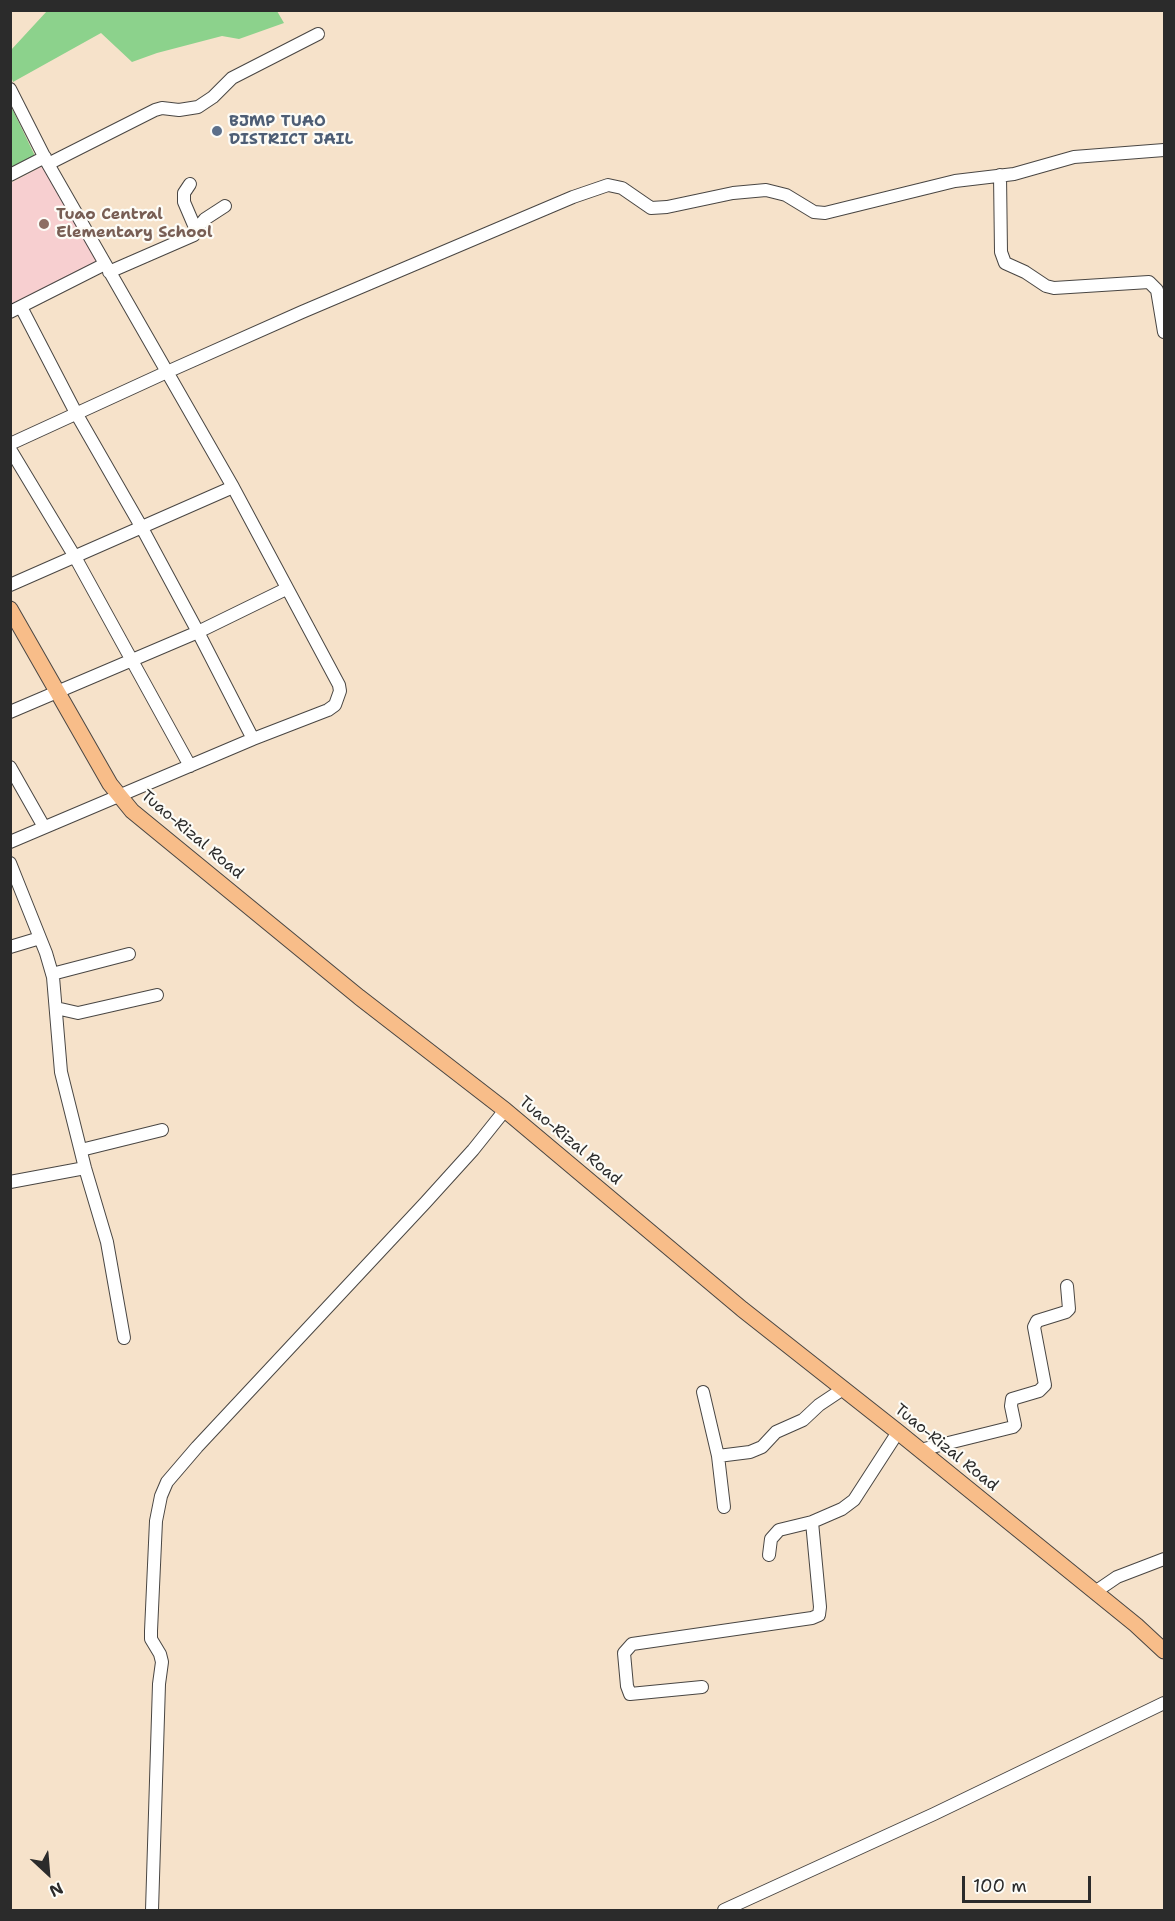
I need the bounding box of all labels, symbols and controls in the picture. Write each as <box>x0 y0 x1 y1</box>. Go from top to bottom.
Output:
place label: BJMP TUAO DISTRICT JAIL <box>229 112 353 150</box>
marker: BJMP TUAO DISTRICT JAIL <box>210 124 224 138</box>
place label: Tuao Central Elementary School <box>56 205 212 243</box>
marker: Tuao Central Elementary School <box>37 217 51 231</box>
street label: Tuao-Rizal Road <box>137 787 247 883</box>
street label: Tuao-Rizal Road <box>515 1093 625 1189</box>
street label: Tuao-Rizal Road <box>890 1400 1002 1496</box>
north arrow <box>18 1843 78 1903</box>
scale bar <box>965 1864 1094 1902</box>
text: 100 m <box>973 1874 1027 1898</box>
text: N <box>46 1877 66 1902</box>

